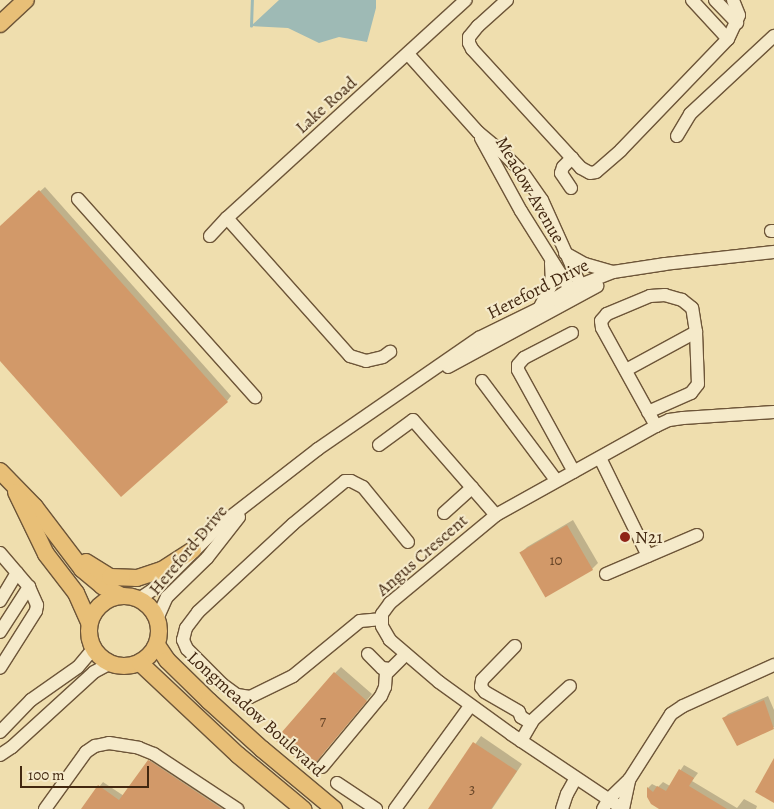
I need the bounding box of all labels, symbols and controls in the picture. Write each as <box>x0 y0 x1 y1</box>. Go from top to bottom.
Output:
street label: Lake Road <box>291 72 361 138</box>
street label: Meadow Avenue <box>491 133 569 247</box>
street label: Hereford Drive <box>484 254 592 324</box>
street label: Hereford Drive <box>144 501 232 599</box>
street label: Angus Crescent <box>372 510 472 600</box>
place label: N21 <box>635 526 663 548</box>
marker: N21 <box>619 531 631 543</box>
house number: 10 <box>549 552 563 570</box>
street label: Longmeadow Boulevard <box>183 647 329 781</box>
house number: 7 <box>320 713 326 731</box>
scale bar <box>22 756 151 788</box>
text: 100 m <box>28 765 65 785</box>
house number: 3 <box>469 781 475 799</box>

